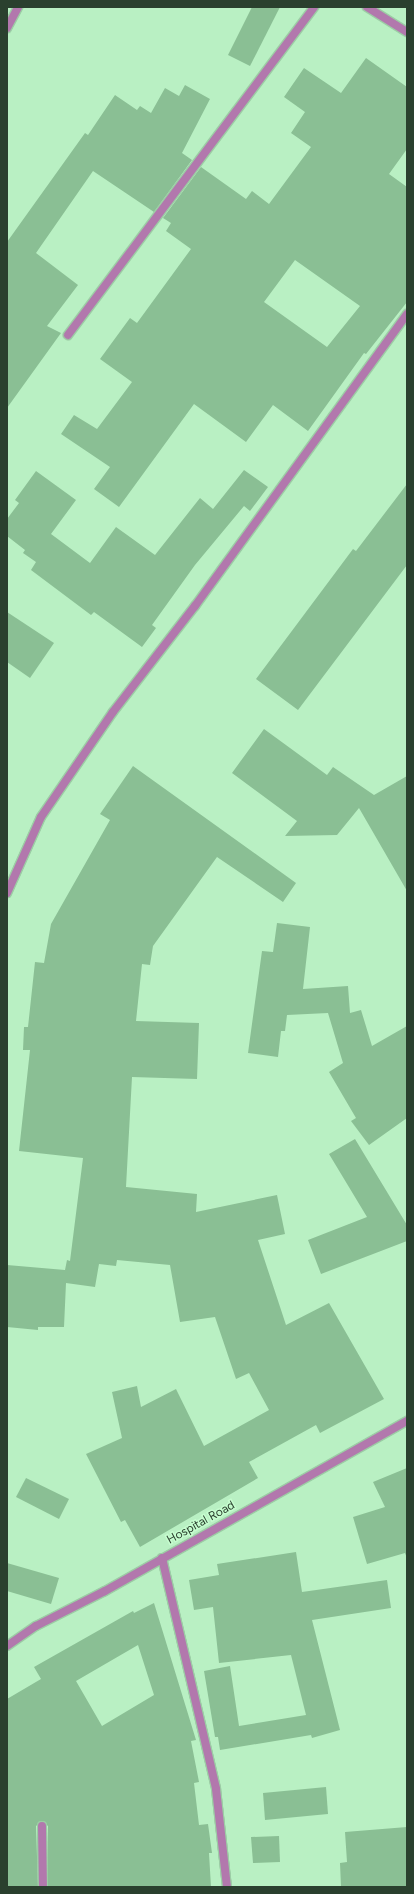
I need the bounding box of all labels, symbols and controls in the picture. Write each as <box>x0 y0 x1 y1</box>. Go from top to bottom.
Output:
street label: Hospital Road <box>165 1498 237 1548</box>

